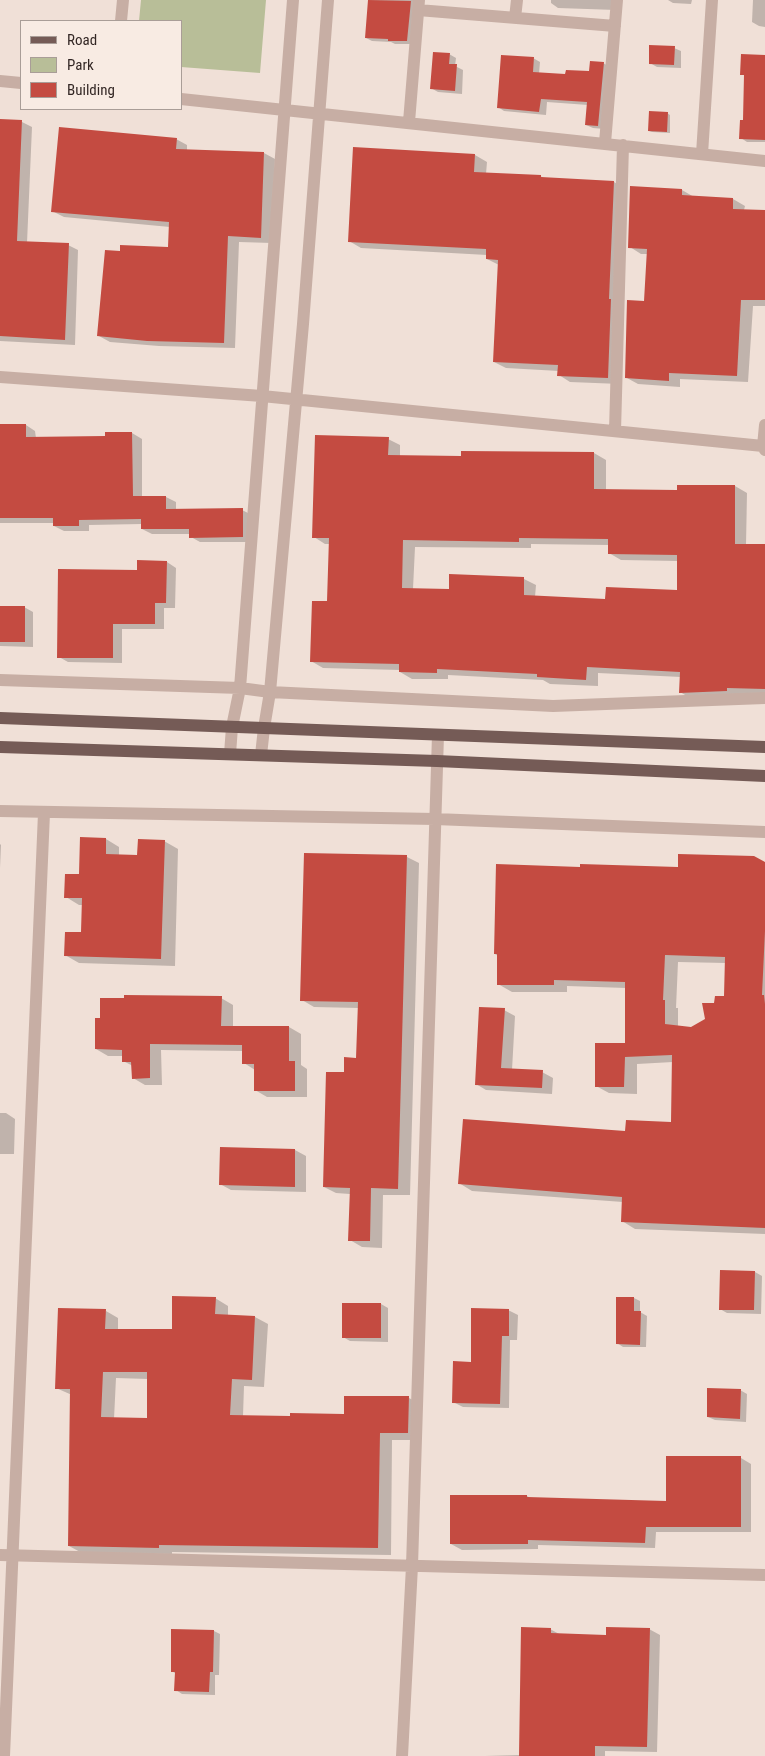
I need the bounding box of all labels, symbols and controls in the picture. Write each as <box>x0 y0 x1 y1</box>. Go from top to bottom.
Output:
legend <box>20 20 182 110</box>
text: Road <box>67 31 97 49</box>
text: Park <box>67 56 94 74</box>
text: Building <box>67 81 115 99</box>

